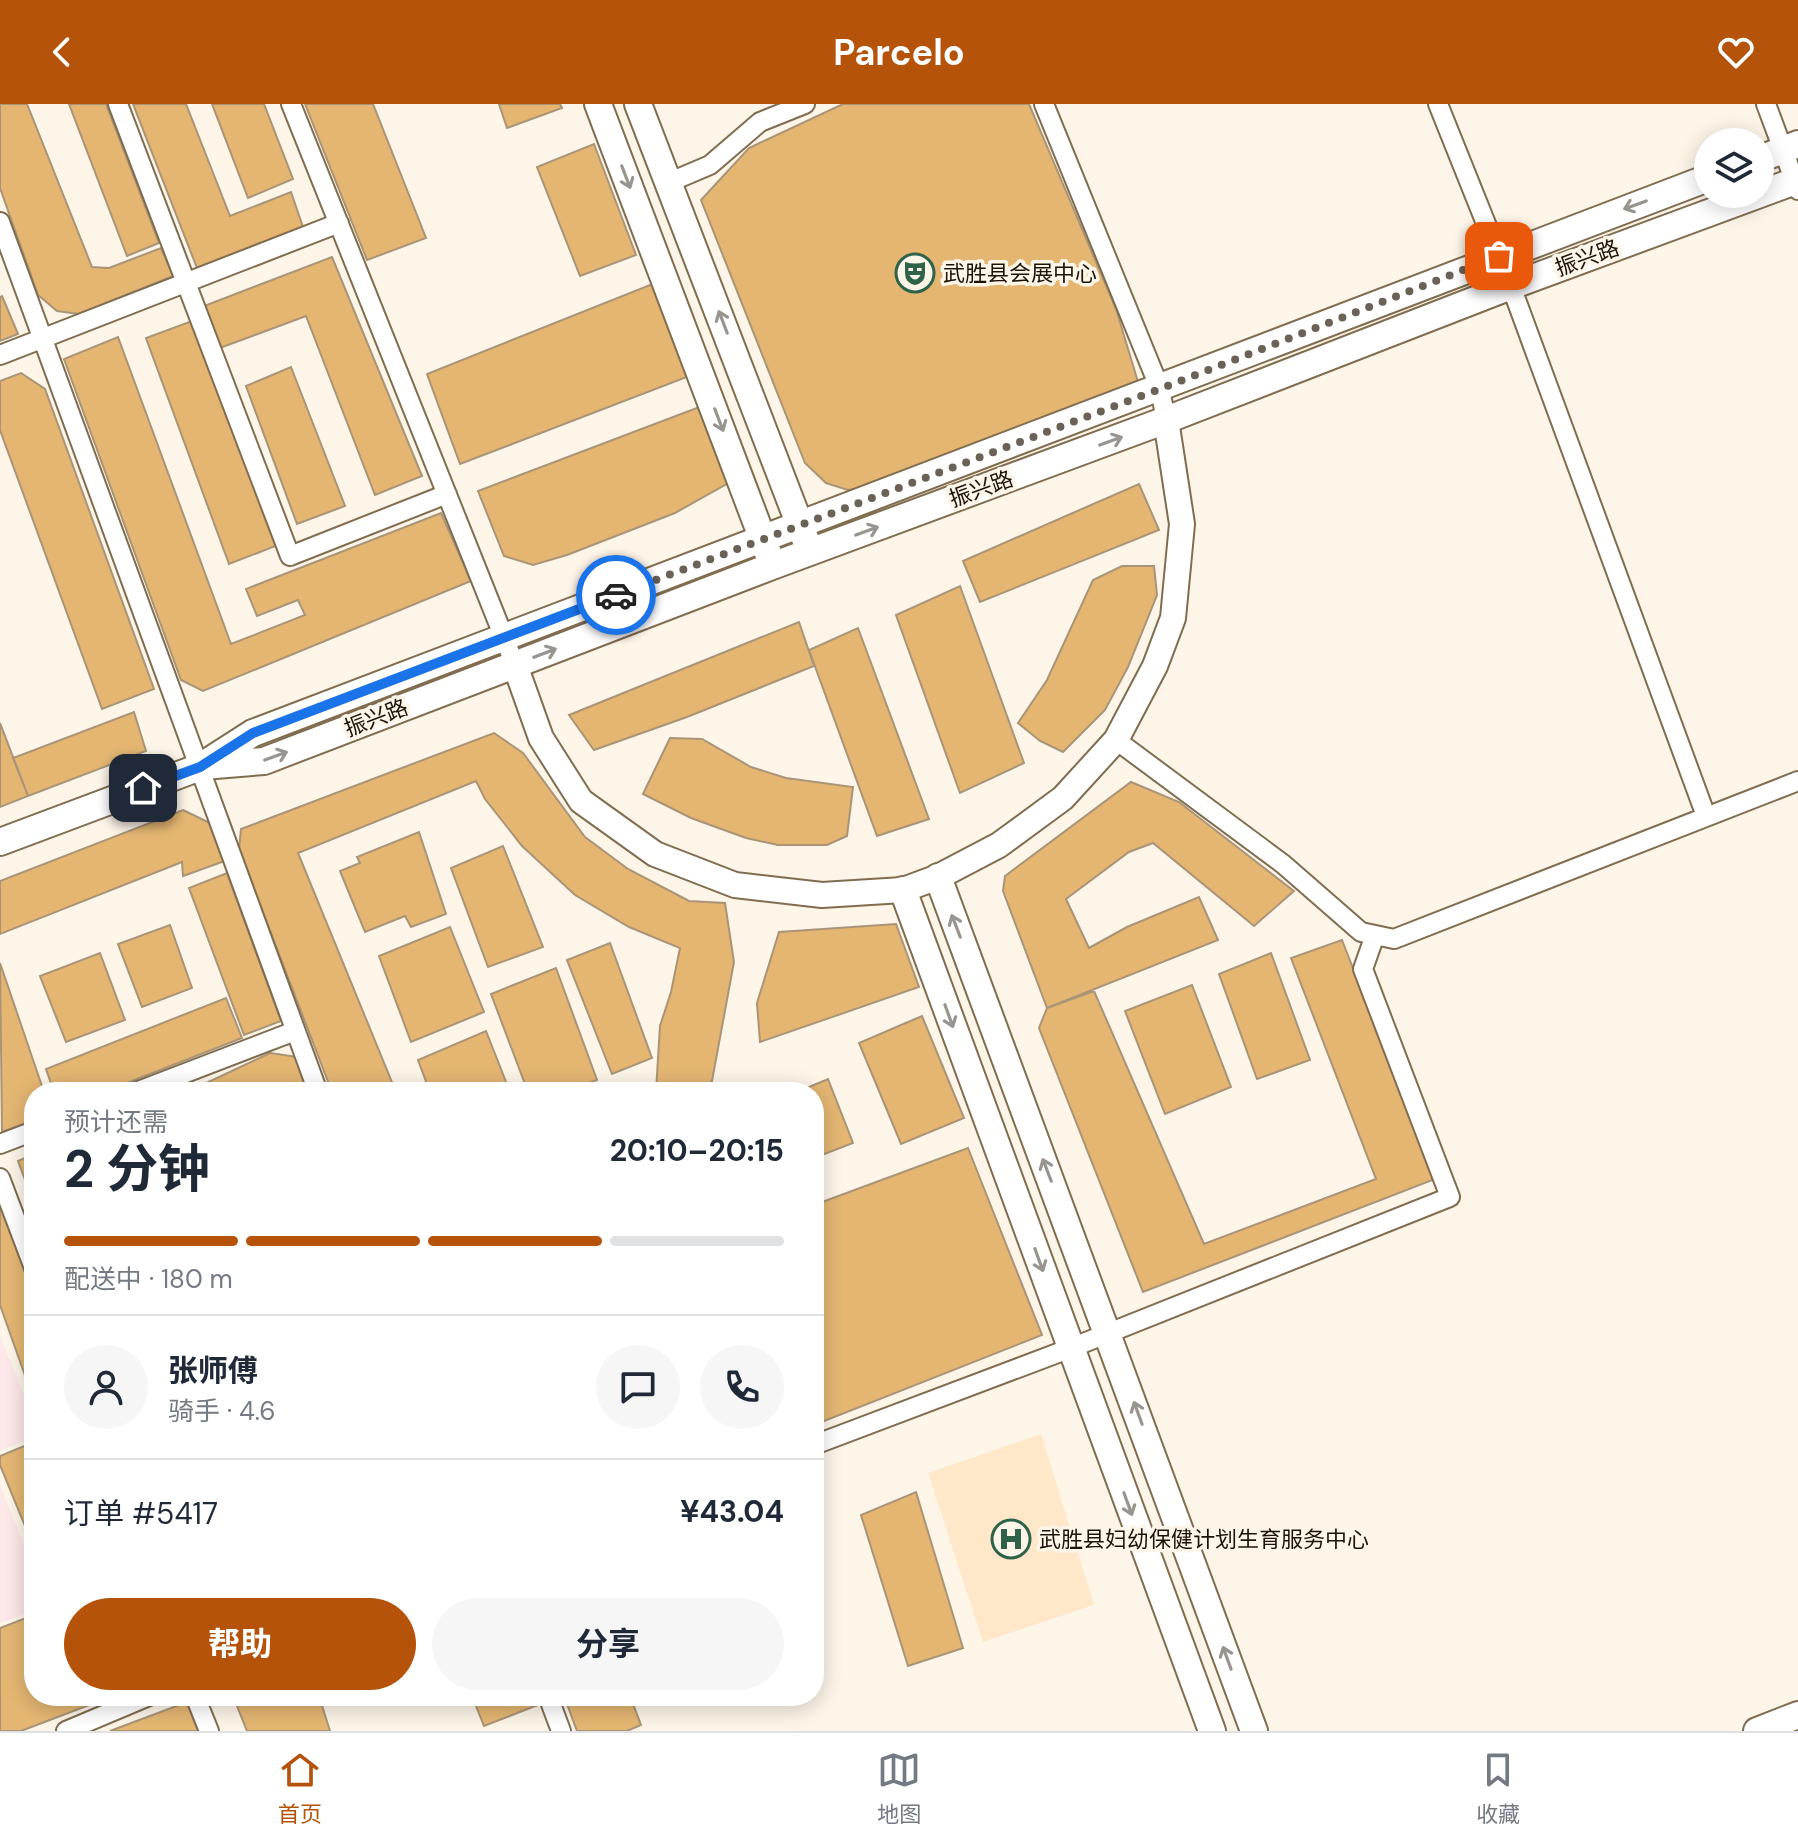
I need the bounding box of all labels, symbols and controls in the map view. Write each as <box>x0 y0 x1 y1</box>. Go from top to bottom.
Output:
text: Parcelo <box>833 29 965 76</box>
icon: back <box>40 30 84 74</box>
icon: heart <box>1714 30 1758 74</box>
map controls <box>1694 128 1774 208</box>
button: layers <box>1694 128 1774 208</box>
one-way arrow <box>620 164 634 189</box>
one-way arrow <box>1623 199 1648 213</box>
pin <box>1465 222 1533 290</box>
street label: 振兴路 <box>1551 233 1623 283</box>
icon: bag <box>1477 234 1521 278</box>
theatre icon: 武胜县会展中心 <box>894 252 936 294</box>
place label: 武胜县会展中心 <box>943 259 1097 288</box>
one-way arrow <box>715 310 729 335</box>
one-way arrow <box>713 407 727 432</box>
one-way arrow <box>1098 433 1123 447</box>
street label: 振兴路 <box>945 464 1017 514</box>
one-way arrow <box>854 523 879 537</box>
courier <box>576 555 656 635</box>
icon: car <box>594 573 638 617</box>
one-way arrow <box>533 645 557 659</box>
street label: 振兴路 <box>340 693 412 743</box>
one-way arrow <box>264 748 288 762</box>
pin <box>109 754 177 822</box>
icon: home <box>121 766 165 810</box>
one-way arrow <box>948 914 962 939</box>
one-way arrow <box>943 1003 957 1028</box>
text: 预计还需 <box>64 1105 168 1139</box>
text: 20:10–20:15 <box>610 1131 784 1170</box>
text: 2 分钟 <box>64 1135 210 1203</box>
one-way arrow <box>1039 1158 1053 1183</box>
one-way arrow <box>1033 1247 1047 1272</box>
text: 配送中 · 180 m <box>64 1262 233 1296</box>
button: person <box>64 1345 148 1429</box>
button: chat <box>596 1345 680 1429</box>
button: phone <box>700 1345 784 1429</box>
text: 张师傅 <box>168 1351 258 1390</box>
text: 骑手 · 4.6 <box>168 1394 275 1428</box>
one-way arrow <box>1130 1402 1144 1426</box>
one-way arrow <box>1122 1491 1137 1516</box>
text: ¥43.04 <box>680 1492 784 1531</box>
text: 订单 #5417 <box>64 1494 218 1533</box>
hospital icon: 武胜县妇幼保健计划生育服务中心 <box>990 1518 1032 1560</box>
place label: 武胜县妇幼保健计划生育服务中心 <box>1039 1525 1369 1554</box>
button: 帮助 <box>64 1598 416 1690</box>
button: 分享 <box>432 1598 784 1690</box>
one-way arrow <box>1219 1646 1233 1671</box>
tab: 首页 <box>278 1748 322 1829</box>
tab: 地图 <box>877 1748 921 1829</box>
tab: 收藏 <box>1476 1748 1520 1829</box>

